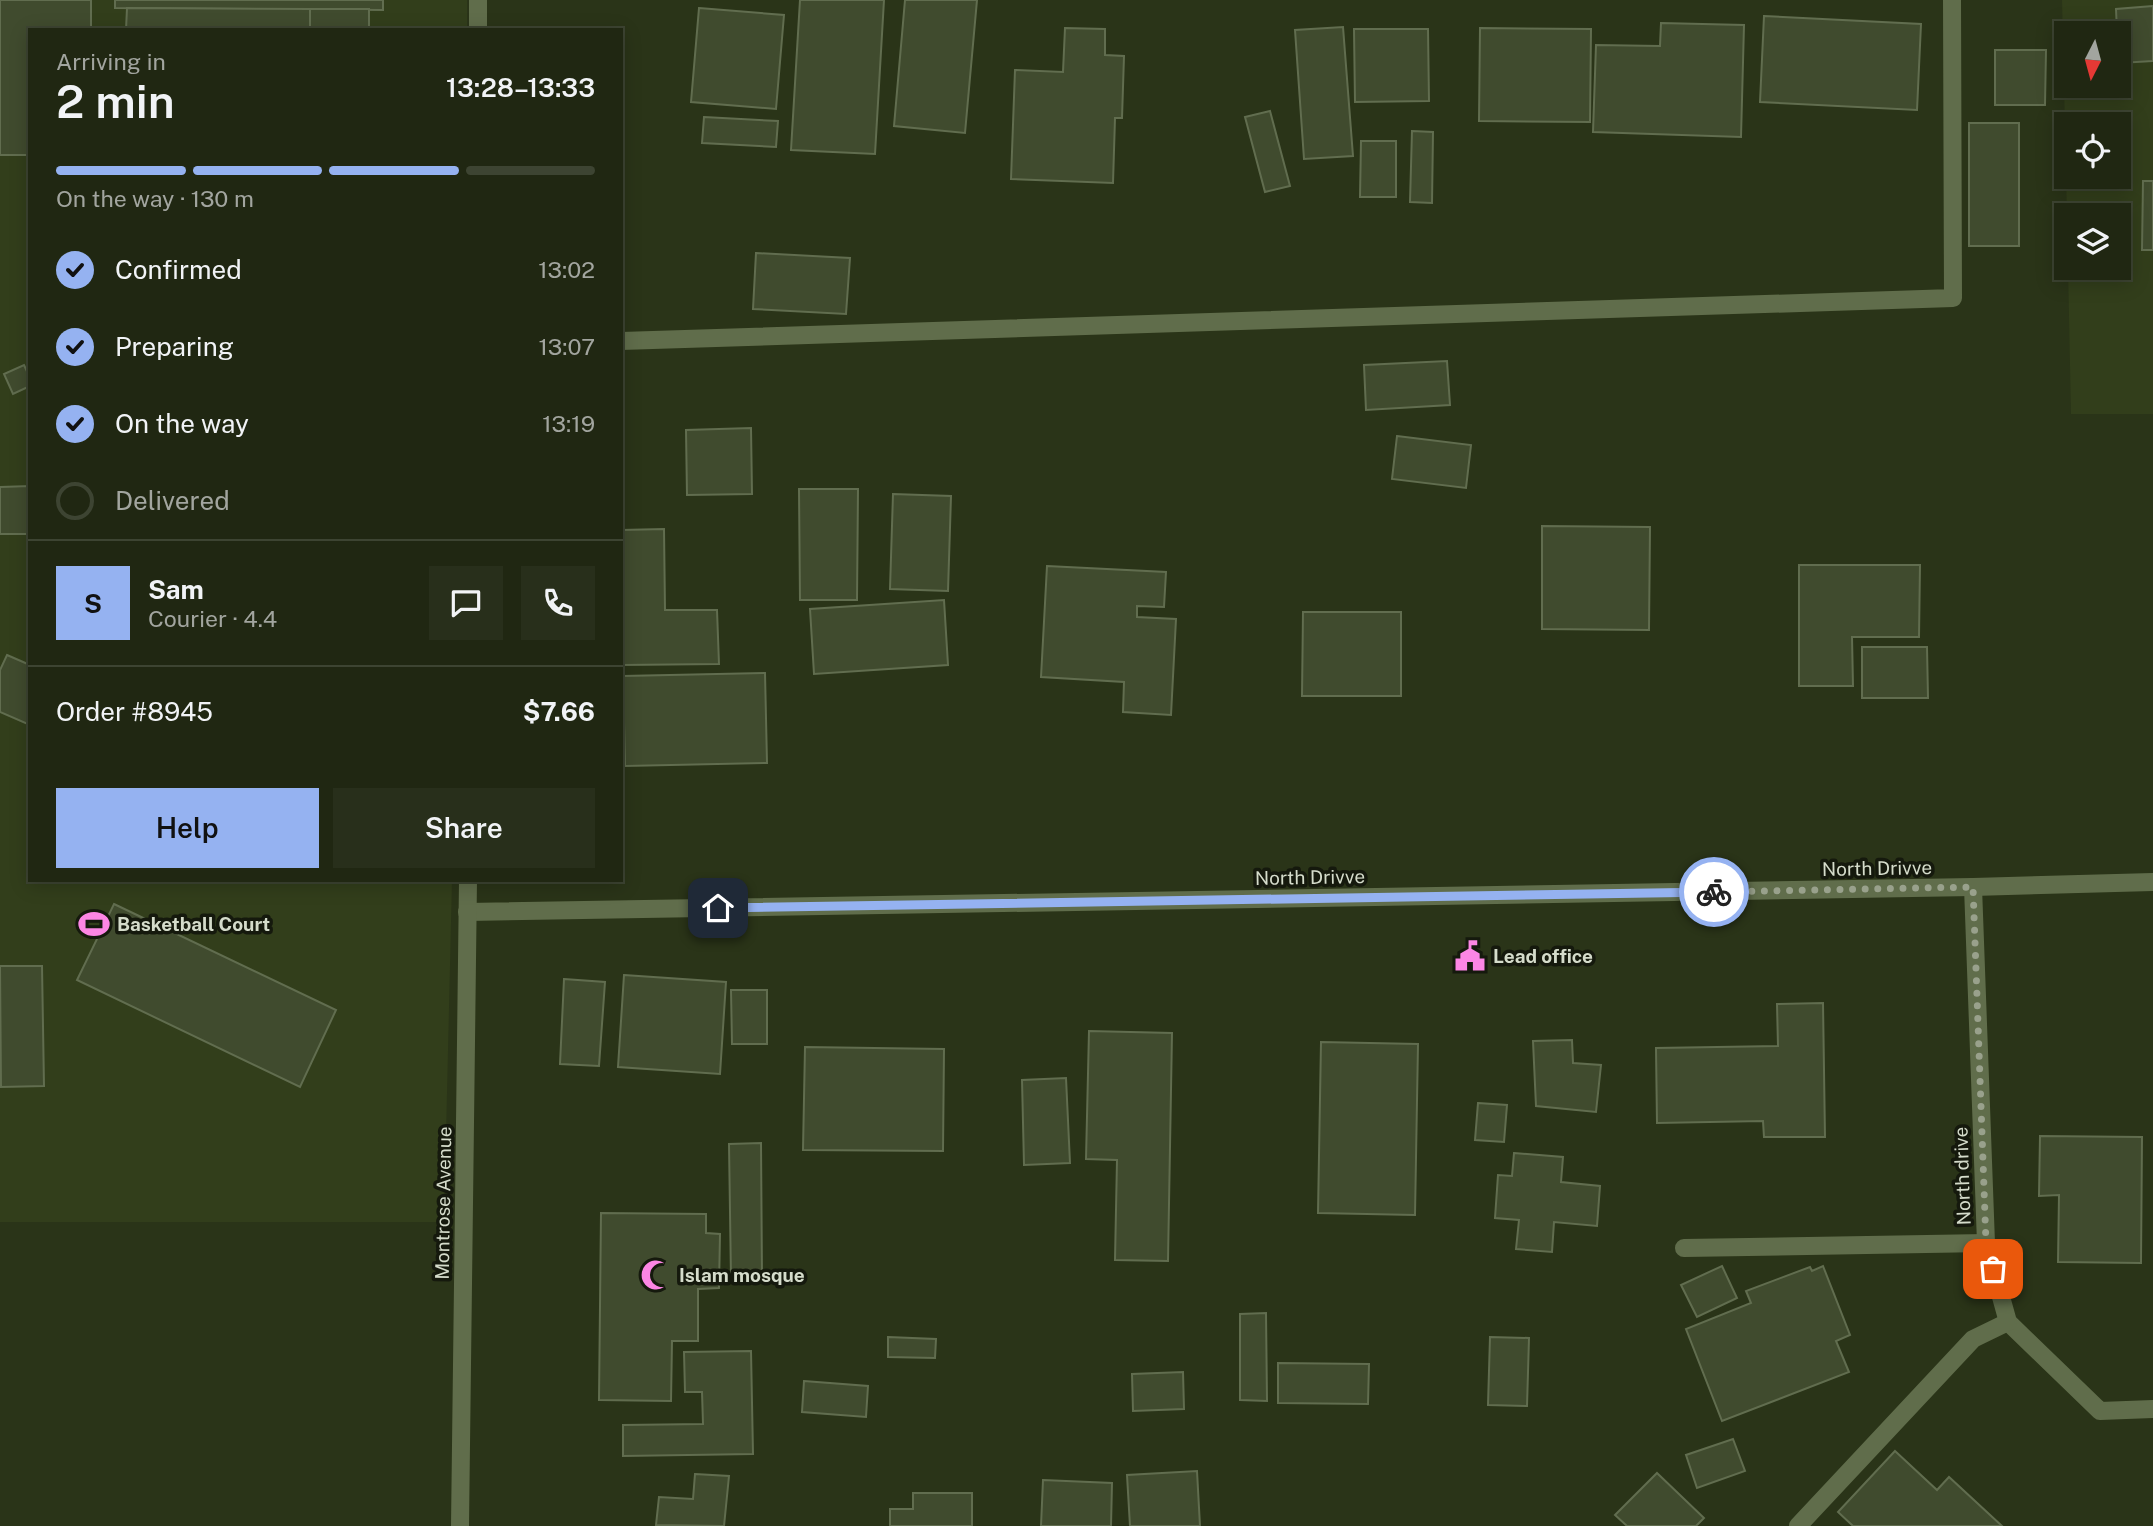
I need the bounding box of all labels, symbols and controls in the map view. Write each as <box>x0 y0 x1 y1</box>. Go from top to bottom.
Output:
north arrow <box>2054 21 2132 98</box>
map controls <box>2054 21 2131 280</box>
text: Arriving in <box>56 48 166 75</box>
text: 13:28–13:33 <box>446 72 595 103</box>
text: 2 min <box>56 74 175 128</box>
button: locate <box>2054 112 2131 189</box>
text: On the way · 130 m <box>56 185 254 212</box>
button: layers <box>2054 203 2131 280</box>
icon: check <box>56 251 94 289</box>
text: Confirmed <box>115 254 242 285</box>
text: 13:02 <box>538 256 595 283</box>
icon: check <box>56 328 94 366</box>
text: Preparing <box>115 331 234 362</box>
text: 13:07 <box>538 333 595 360</box>
icon: check <box>56 405 94 443</box>
text: On the way <box>115 408 249 439</box>
text: 13:19 <box>542 410 595 437</box>
text: Delivered <box>115 485 230 516</box>
button: chat <box>429 566 503 640</box>
button: phone <box>521 566 595 640</box>
text: Sam <box>148 574 204 605</box>
text: S <box>84 588 102 619</box>
text: Courier · 4.4 <box>148 605 277 632</box>
text: Order #8945 <box>56 696 213 727</box>
text: $7.66 <box>523 696 595 727</box>
button: Help <box>56 788 319 868</box>
button: Share <box>333 788 595 868</box>
street label: North Drivve <box>1822 856 1932 880</box>
courier <box>1679 857 1749 927</box>
street label: North Drivve <box>1255 865 1365 889</box>
icon: bike <box>1695 873 1733 911</box>
pin <box>688 878 748 938</box>
icon: home <box>699 889 737 927</box>
sports icon: Basketball Court <box>77 907 111 941</box>
place label: Basketball Court <box>117 913 270 935</box>
public building icon: Lead office <box>1453 939 1487 973</box>
place label: Lead office <box>1493 945 1593 967</box>
street label: Montrose Avenue <box>431 1126 455 1280</box>
street label: North drive <box>1949 1126 1975 1226</box>
pin <box>1963 1239 2023 1299</box>
icon: bag <box>1974 1250 2012 1288</box>
mosque icon: Islam mosque <box>639 1258 673 1292</box>
place label: Islam mosque <box>679 1264 805 1286</box>

